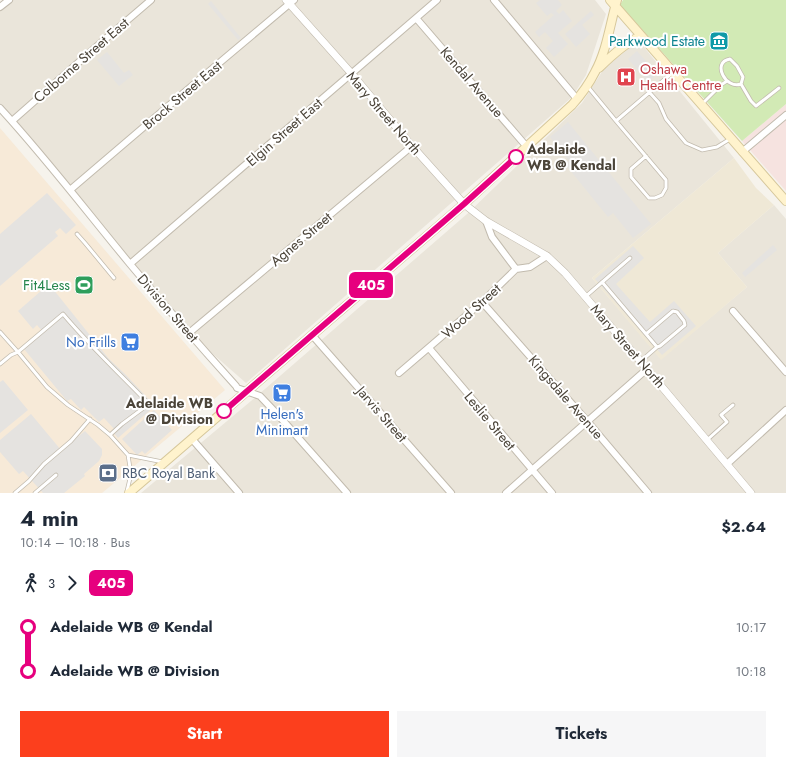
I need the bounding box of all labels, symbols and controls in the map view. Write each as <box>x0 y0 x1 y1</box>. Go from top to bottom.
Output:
street label: Colborne Street East <box>29 12 134 107</box>
museum icon: Parkwood Estate <box>708 30 730 52</box>
place label: Parkwood Estate <box>609 31 705 51</box>
street label: Kendal Avenue <box>436 42 508 122</box>
street label: Brock Street East <box>138 55 227 134</box>
place label: Oshawa Health Centre <box>640 59 721 95</box>
hospital icon: Oshawa Health Centre <box>615 66 637 88</box>
street label: Mary Street North <box>342 67 426 159</box>
street label: Elgin Street East <box>242 93 327 171</box>
place label: Adelaide WB @ Kendal <box>526 139 616 175</box>
marker: Adelaide WB @ Kendal <box>508 149 524 165</box>
street label: Agnes Street <box>266 207 337 271</box>
street label: Division Street <box>133 269 204 347</box>
line badge: 405 <box>348 272 394 298</box>
sports icon: Fit4Less <box>73 274 95 296</box>
place label: Fit4Less <box>23 275 70 295</box>
text: 405 <box>357 275 385 295</box>
street label: Wood Street <box>437 279 506 343</box>
street label: Mary Street North <box>586 300 670 392</box>
supermarket icon: No Frills <box>119 331 141 353</box>
place label: No Frills <box>66 332 116 352</box>
street label: Kingsdale Avenue <box>524 351 608 443</box>
street label: Jarvis Street <box>351 380 412 447</box>
supermarket icon: Helen's Minimart <box>271 382 293 404</box>
street label: Leslie Street <box>460 387 521 455</box>
place label: Adelaide WB @ Division <box>125 393 213 429</box>
marker: Adelaide WB @ Division <box>216 403 232 419</box>
place label: Helen's Minimart <box>256 404 309 440</box>
bank icon: RBC Royal Bank <box>97 462 119 484</box>
place label: RBC Royal Bank <box>122 463 216 483</box>
text: 4 min <box>20 502 79 534</box>
text: $2.64 <box>721 516 766 538</box>
text: 10:14 – 10:18 · Bus <box>20 533 130 552</box>
icon: walk <box>20 572 42 594</box>
icon: forward <box>61 572 83 594</box>
text: 405 <box>97 573 125 593</box>
text: 3 <box>48 574 55 593</box>
text: Adelaide WB @ Kendal <box>50 616 213 638</box>
text: 10:17 <box>736 618 766 637</box>
text: Adelaide WB @ Division <box>50 660 220 682</box>
text: 10:18 <box>736 662 766 681</box>
button: Start <box>20 711 389 757</box>
button: Tickets <box>397 711 766 757</box>

